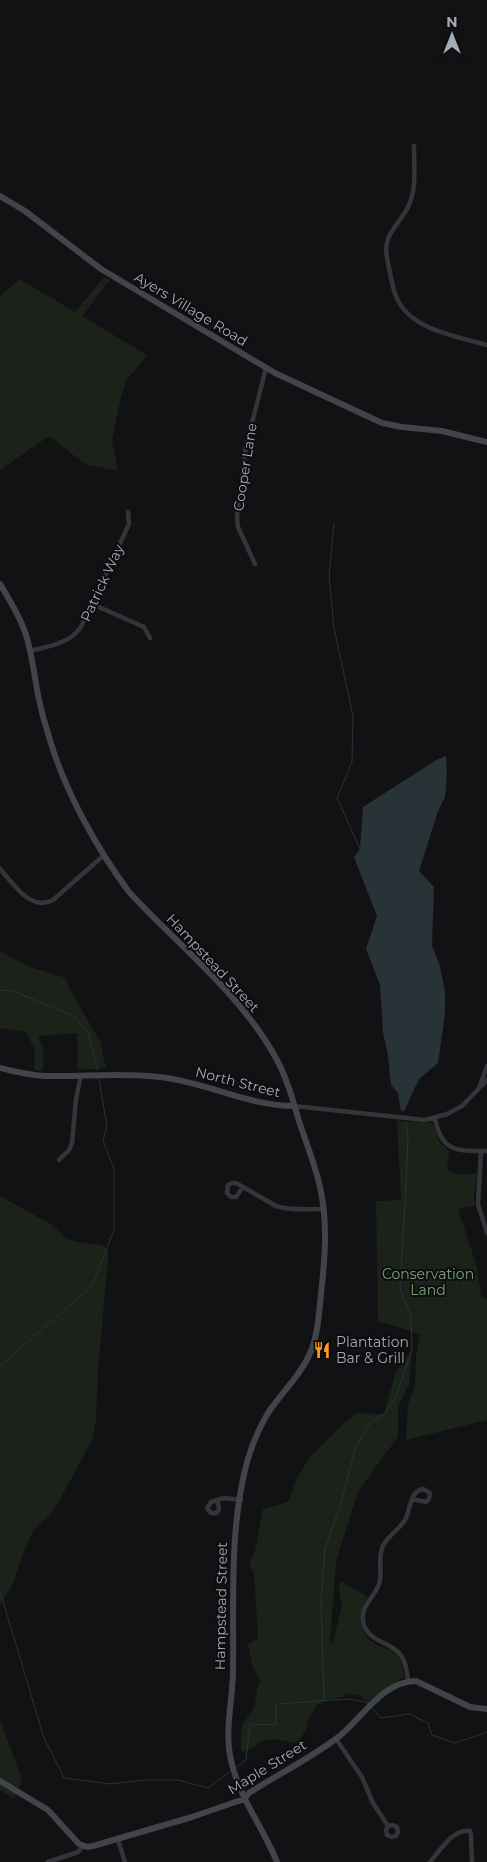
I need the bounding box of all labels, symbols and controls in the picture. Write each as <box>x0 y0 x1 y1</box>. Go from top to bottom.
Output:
north arrow <box>427 10 477 60</box>
text: N <box>446 13 458 31</box>
street label: Ayers Village Road <box>131 268 251 350</box>
street label: Cooper Lane <box>229 422 261 512</box>
street label: Patrick Way <box>76 541 128 625</box>
street label: Hampstead Street <box>163 910 264 1016</box>
street label: North Street <box>194 1063 283 1101</box>
park label: Conservation Land <box>382 1265 474 1299</box>
place label: Plantation Bar & Grill <box>336 1333 409 1367</box>
restaurant icon: Plantation Bar & Grill <box>312 1340 332 1360</box>
street label: Hampstead Street <box>211 1541 231 1670</box>
street label: Maple Street <box>224 1736 310 1798</box>

